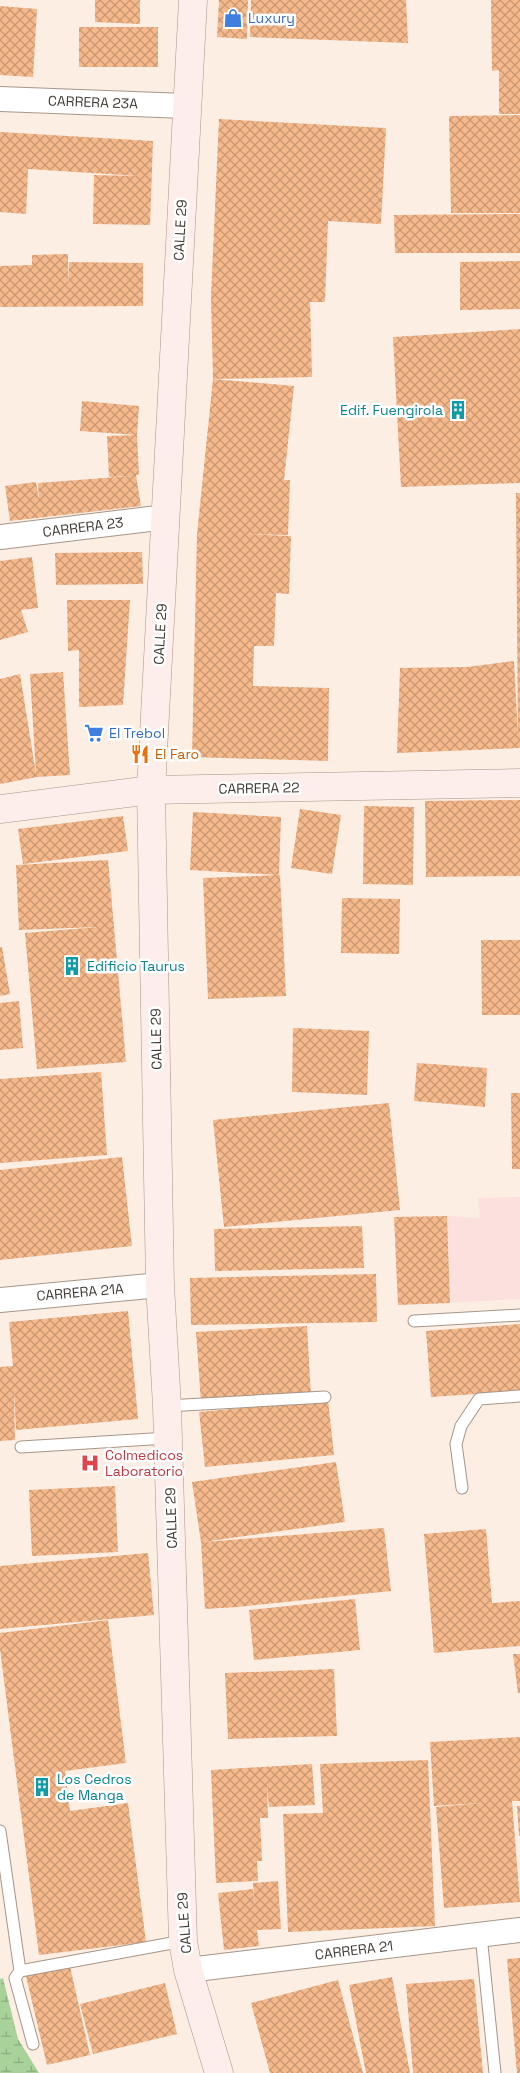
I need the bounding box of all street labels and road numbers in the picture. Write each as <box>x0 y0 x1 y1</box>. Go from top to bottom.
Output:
street label: CARRERA 23A <box>48 91 138 113</box>
street label: CALLE 29 <box>169 199 191 261</box>
street label: CARRERA 23 <box>42 513 124 541</box>
street label: CALLE 29 <box>149 603 171 665</box>
street label: CARRERA 22 <box>218 778 300 798</box>
street label: CALLE 29 <box>146 1008 166 1070</box>
street label: CARRERA 21A <box>36 1279 125 1305</box>
street label: CALLE 29 <box>161 1487 181 1549</box>
street label: CALLE 29 <box>173 1892 195 1954</box>
street label: CARRERA 21 <box>314 1936 394 1964</box>

